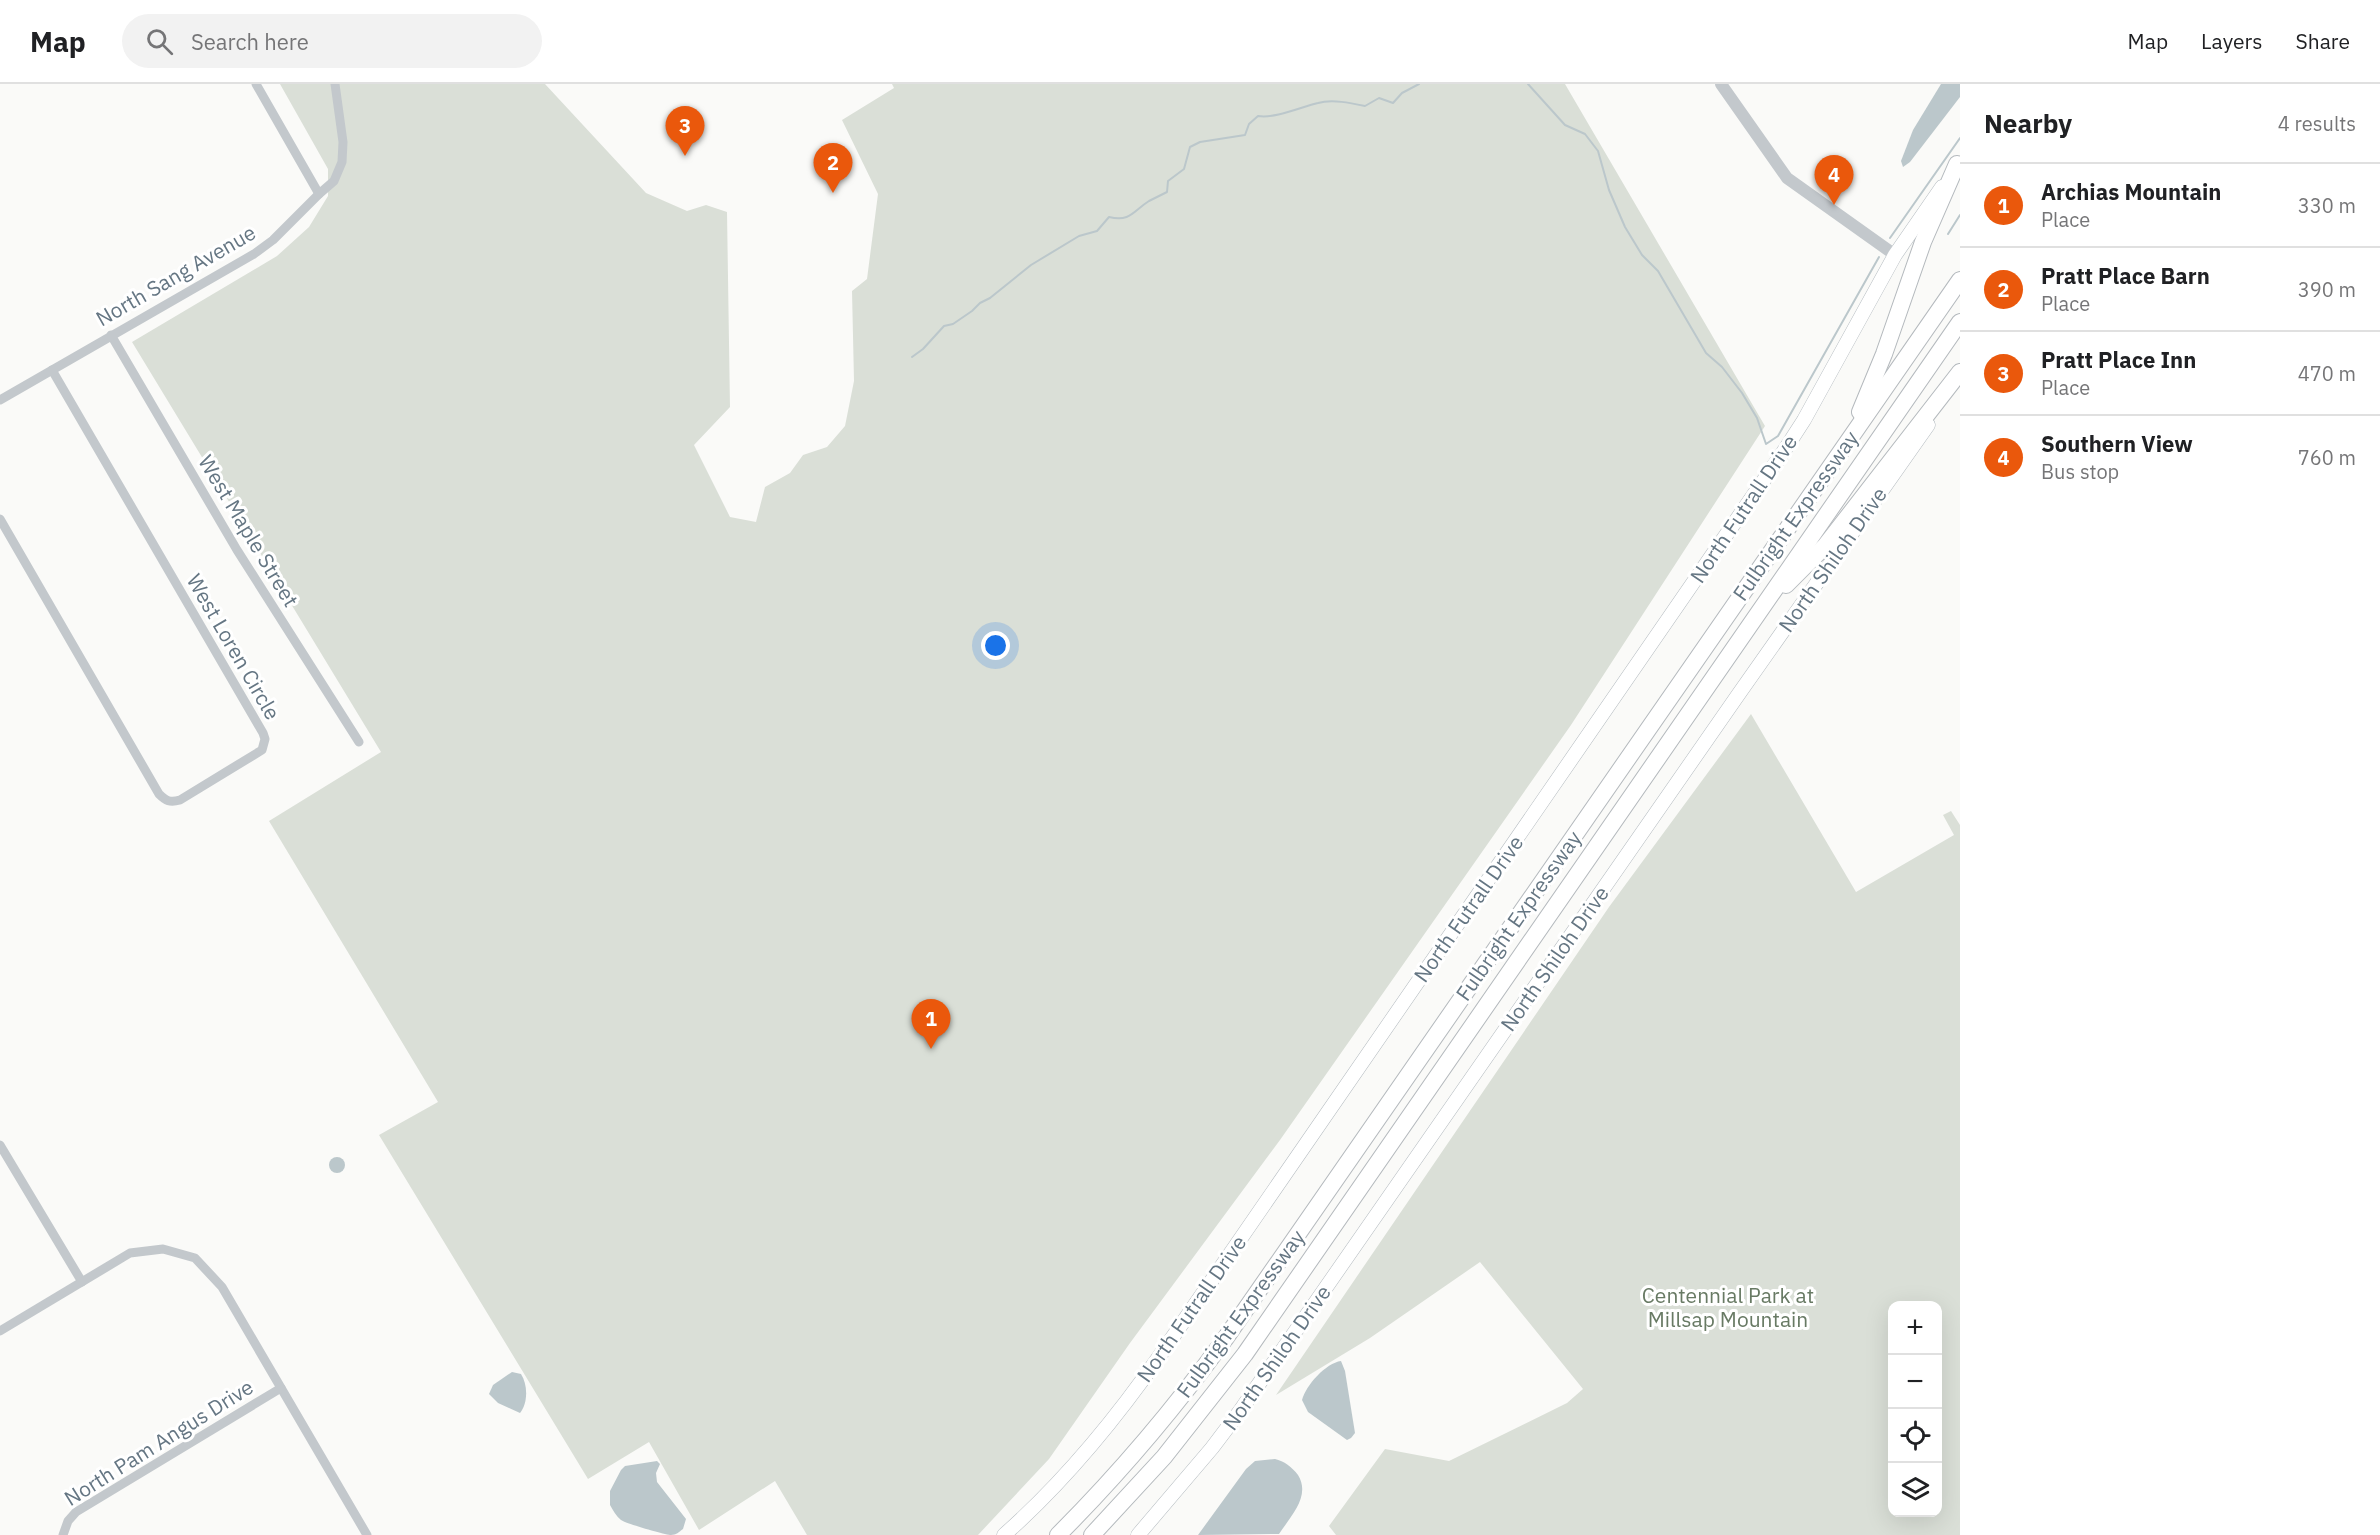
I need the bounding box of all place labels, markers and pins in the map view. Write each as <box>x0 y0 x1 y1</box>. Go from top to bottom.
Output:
pin: 3 <box>666 106 704 156</box>
pin: 2 <box>814 144 852 193</box>
pin: 4 <box>1814 156 1854 205</box>
pin: 1 <box>912 1000 950 1049</box>

